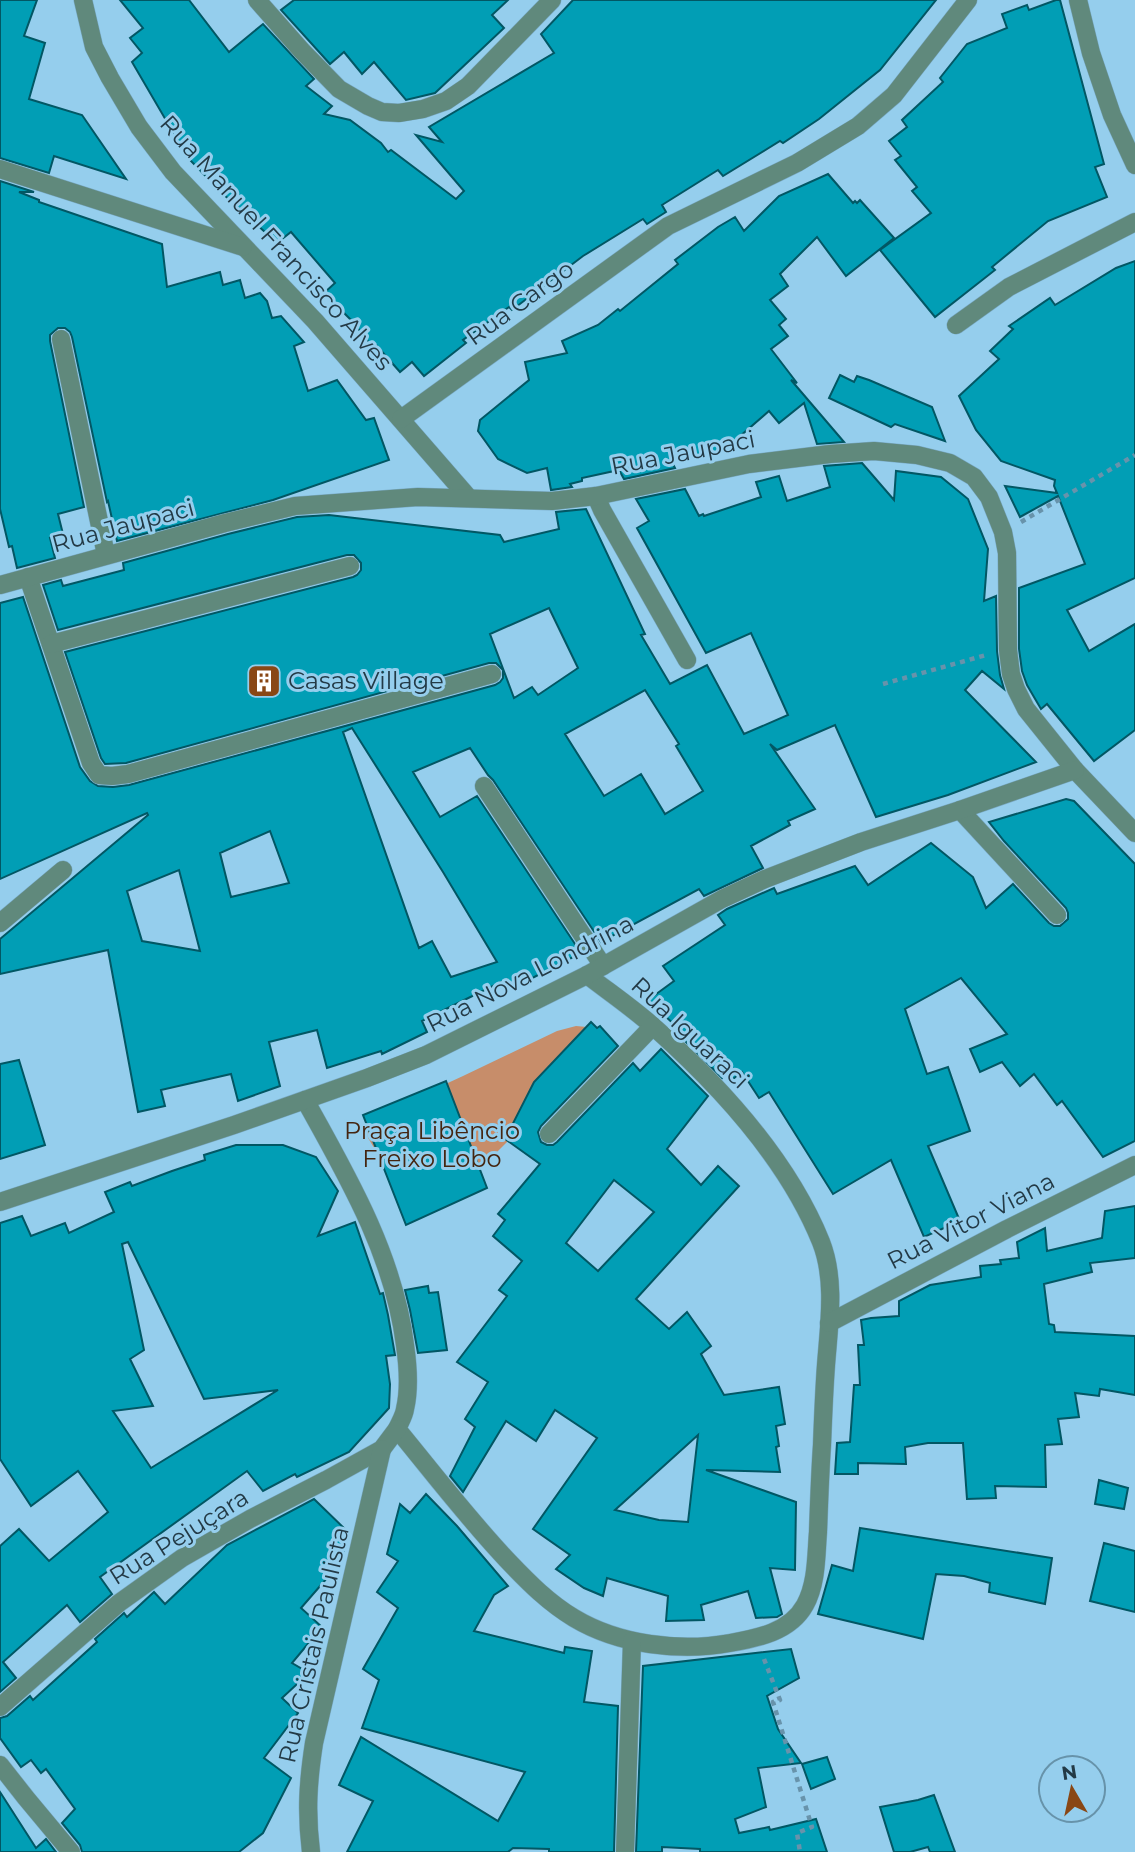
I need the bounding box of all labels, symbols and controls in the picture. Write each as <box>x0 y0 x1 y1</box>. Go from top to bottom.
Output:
street label: Rua Manuel Francisco Alves <box>154 109 399 376</box>
street label: Rua Cargo <box>460 254 579 351</box>
street label: Rua Jaupaci <box>608 424 758 481</box>
street label: Rua Jaupaci <box>48 493 197 558</box>
building icon: Casas Village <box>245 662 283 700</box>
place label: Casas Village <box>288 666 444 695</box>
street label: Rua Nova Londrina <box>421 909 638 1038</box>
street label: Rua Iguaraci <box>625 971 755 1095</box>
park label: Praça Libêncio Freixo Lobo <box>344 1116 520 1173</box>
street label: Rua Vitor Viana <box>882 1166 1059 1275</box>
street label: Rua Pejuçara <box>104 1482 254 1591</box>
street label: Rua Cristais Paulista <box>272 1524 355 1766</box>
north arrow <box>1037 1754 1107 1824</box>
text: N <box>1060 1760 1079 1785</box>

